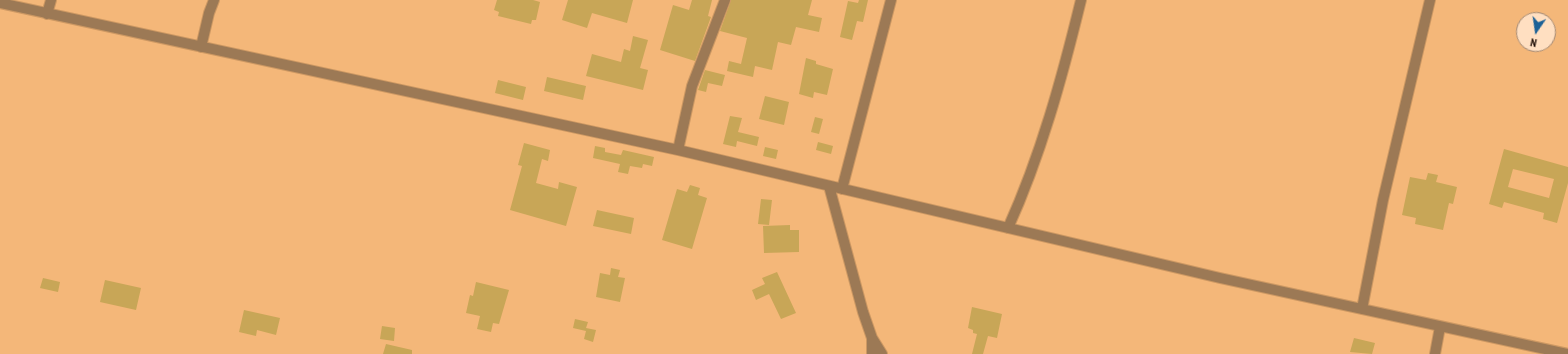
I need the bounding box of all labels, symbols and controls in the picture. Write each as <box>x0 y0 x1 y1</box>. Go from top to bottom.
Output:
north arrow <box>1516 12 1556 52</box>
text: N <box>1529 35 1538 50</box>

